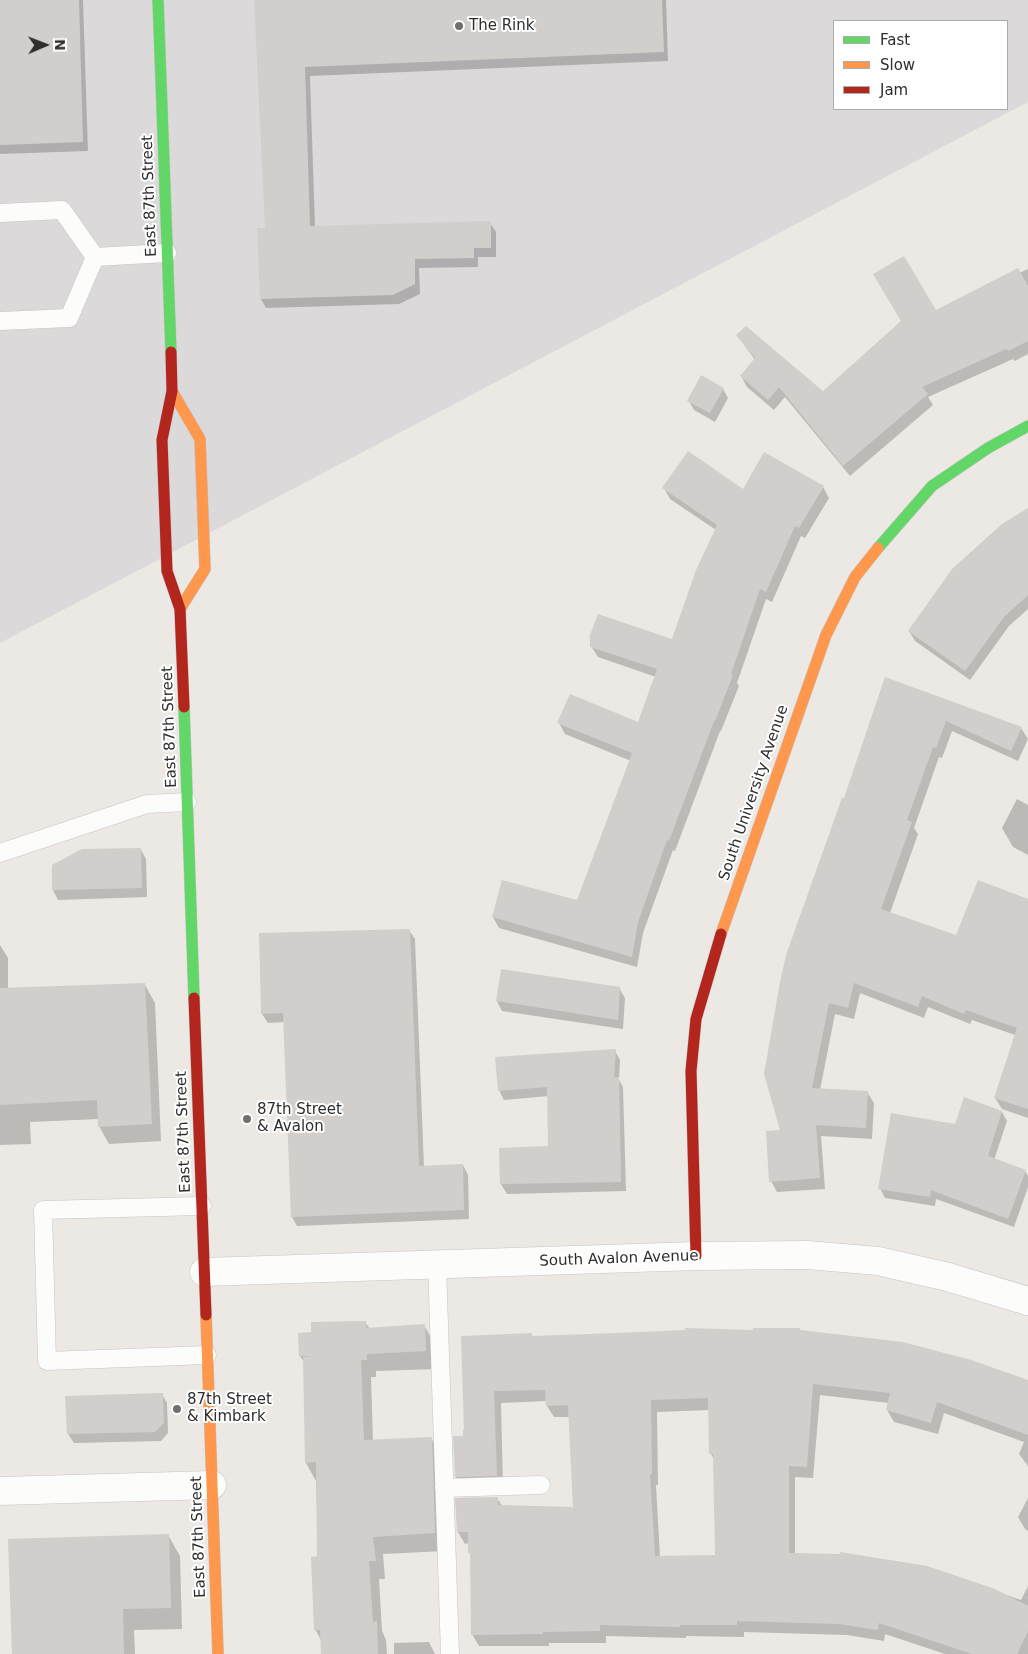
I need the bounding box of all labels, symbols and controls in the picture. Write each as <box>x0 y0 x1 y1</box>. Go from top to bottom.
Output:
place label: The Rink <box>469 17 534 35</box>
north arrow <box>20 20 70 70</box>
marker: The Rink <box>453 20 465 32</box>
legend <box>833 20 1008 110</box>
text: Fast <box>880 31 910 49</box>
text: N <box>52 39 68 51</box>
text: Slow <box>880 56 915 74</box>
text: Jam <box>880 81 908 99</box>
street label: East 87th Street <box>139 135 161 257</box>
street label: East 87th Street <box>159 666 181 788</box>
street label: South University Avenue <box>715 703 793 883</box>
street label: East 87th Street <box>173 1071 195 1193</box>
place label: 87th Street & Avalon <box>257 1101 342 1136</box>
marker: 87th Street & Avalon <box>241 1113 253 1125</box>
street label: South Avalon Avenue <box>539 1247 699 1271</box>
place label: 87th Street & Kimbark <box>187 1391 272 1426</box>
marker: 87th Street & Kimbark <box>171 1403 183 1415</box>
street label: East 87th Street <box>188 1476 210 1598</box>

